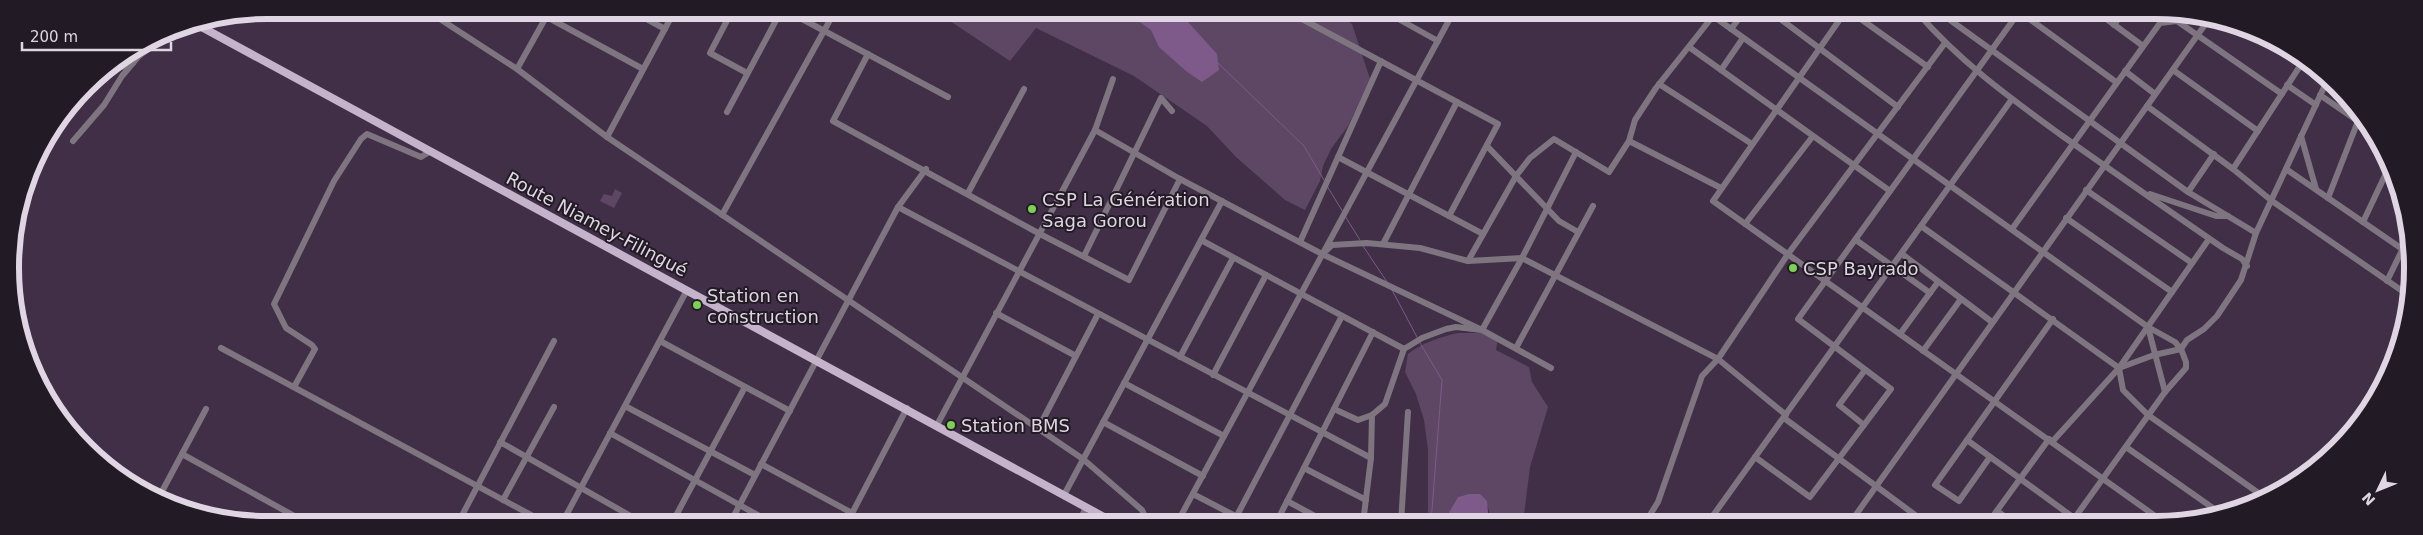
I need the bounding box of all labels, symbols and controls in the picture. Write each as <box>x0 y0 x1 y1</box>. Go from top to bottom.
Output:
scale bar <box>22 20 171 52</box>
text: 200 m <box>30 28 78 46</box>
street label: Route Niamey-Filingué <box>503 167 691 281</box>
place label: CSP La Génération Saga Gorou <box>1042 189 1210 231</box>
marker: CSP La Génération Saga Gorou <box>1026 203 1038 215</box>
place label: CSP Bayrado <box>1803 258 1918 279</box>
marker: CSP Bayrado <box>1787 262 1799 274</box>
place label: Station en construction <box>707 285 819 327</box>
marker: Station en construction <box>691 299 703 311</box>
place label: Station BMS <box>961 415 1070 436</box>
marker: Station BMS <box>945 419 957 431</box>
north arrow <box>2353 465 2403 515</box>
text: N <box>2359 489 2378 509</box>

